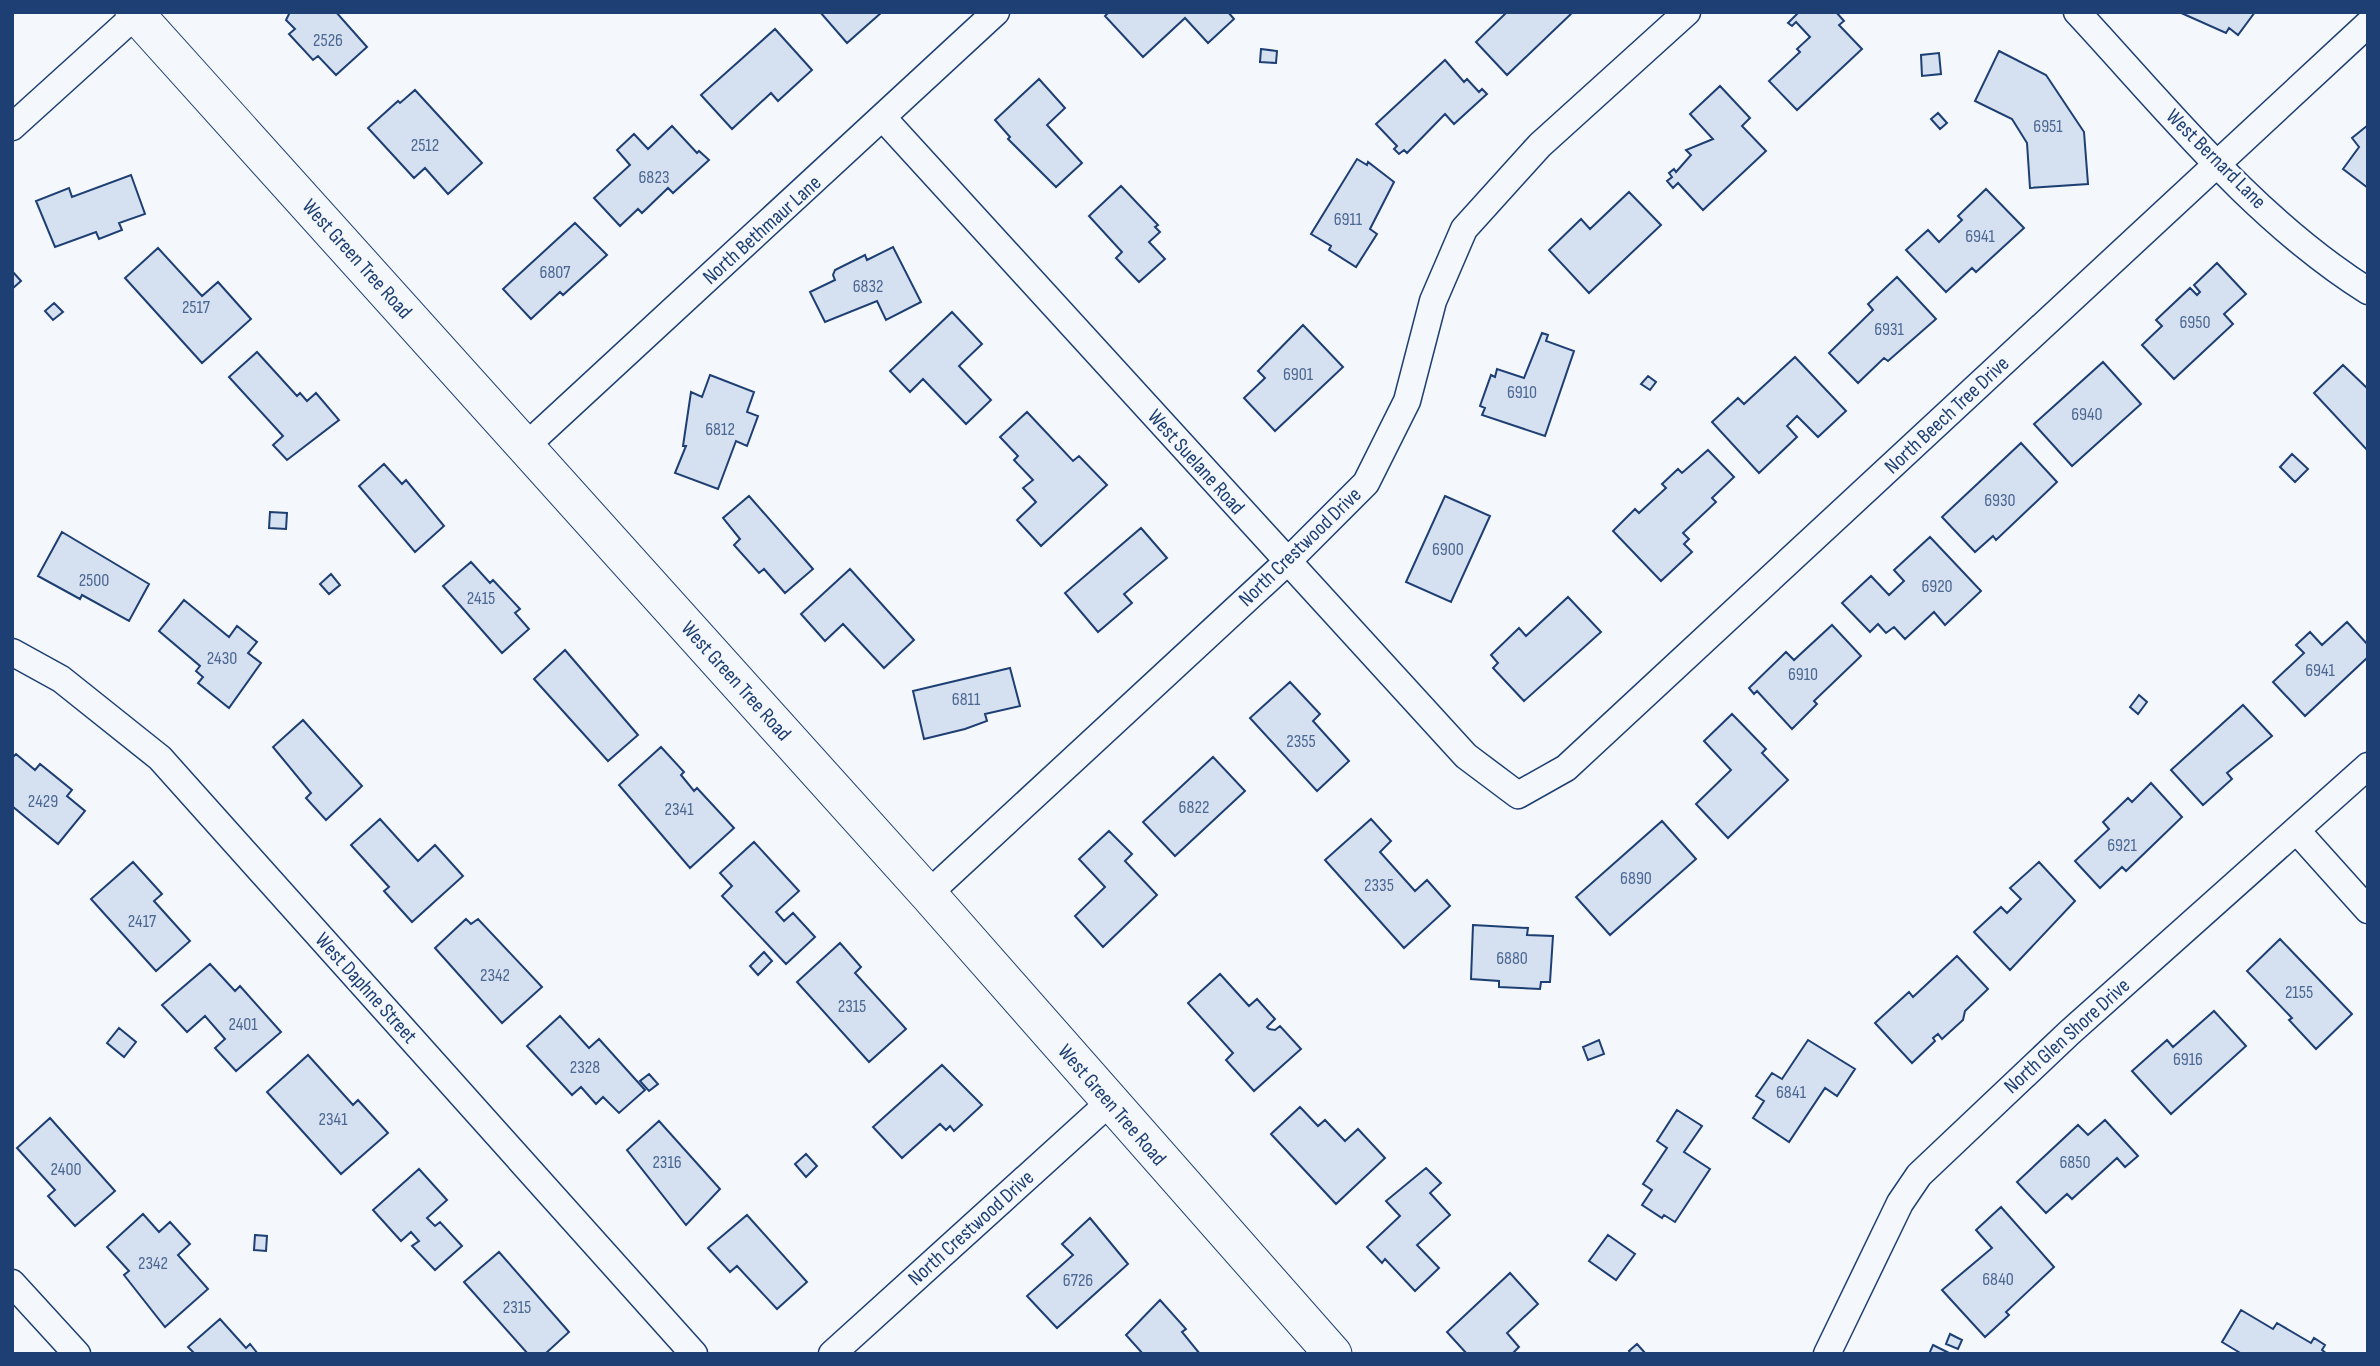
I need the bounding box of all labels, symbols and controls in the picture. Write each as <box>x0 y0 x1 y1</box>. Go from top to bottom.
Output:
house number: 2526 <box>313 30 343 51</box>
street label: West Bernard Lane <box>2161 104 2271 214</box>
house number: 6951 <box>2033 116 2063 137</box>
house number: 2512 <box>411 135 439 156</box>
house number: 6823 <box>638 167 670 188</box>
street label: North Bethmaur Lane <box>698 170 826 290</box>
street label: West Green Tree Road <box>297 194 417 324</box>
house number: 6911 <box>1334 209 1363 230</box>
house number: 6941 <box>1965 226 1996 247</box>
house number: 6807 <box>540 262 571 283</box>
house number: 6832 <box>853 276 883 297</box>
house number: 2517 <box>182 297 211 318</box>
house number: 6950 <box>2180 312 2211 333</box>
house number: 6931 <box>1874 319 1904 340</box>
street label: North Beech Tree Drive <box>1880 351 2014 479</box>
house number: 6901 <box>1283 364 1314 385</box>
house number: 6910 <box>1507 382 1537 403</box>
street label: West Suelane Road <box>1142 404 1250 520</box>
house number: 6940 <box>2071 404 2103 425</box>
house number: 6812 <box>705 419 735 440</box>
street label: North Crestwood Drive <box>1234 482 1366 612</box>
house number: 6930 <box>1984 490 2016 511</box>
house number: 6900 <box>1432 539 1464 560</box>
house number: 2500 <box>79 570 109 591</box>
house number: 6920 <box>1921 576 1953 597</box>
house number: 2415 <box>467 588 495 609</box>
street label: West Green Tree Road <box>676 616 796 746</box>
house number: 2430 <box>207 648 237 669</box>
house number: 6941 <box>2305 660 2336 681</box>
house number: 6910 <box>1788 664 1818 685</box>
house number: 6811 <box>952 689 981 710</box>
house number: 2355 <box>1286 731 1316 752</box>
house number: 2429 <box>28 791 58 812</box>
house number: 6822 <box>1179 797 1209 818</box>
house number: 2341 <box>665 799 694 820</box>
house number: 6921 <box>2107 835 2137 856</box>
house number: 6890 <box>1620 868 1652 889</box>
house number: 2335 <box>1364 875 1394 896</box>
house number: 2417 <box>128 911 157 932</box>
street label: West Daphne Street <box>310 928 422 1048</box>
house number: 6880 <box>1496 948 1528 969</box>
house number: 2342 <box>480 965 510 986</box>
street label: North Glen Shore Drive <box>1999 973 2135 1099</box>
house number: 2155 <box>2285 982 2313 1003</box>
house number: 2315 <box>838 996 866 1017</box>
house number: 2401 <box>228 1014 258 1035</box>
street label: West Green Tree Road <box>1053 1039 1171 1171</box>
house number: 6916 <box>2173 1049 2203 1070</box>
house number: 2328 <box>570 1057 600 1078</box>
house number: 6841 <box>1776 1082 1807 1103</box>
house number: 2341 <box>319 1109 348 1130</box>
house number: 2316 <box>652 1152 682 1173</box>
house number: 6850 <box>2059 1152 2091 1173</box>
house number: 2400 <box>51 1159 81 1180</box>
street label: North Crestwood Drive <box>903 1165 1039 1291</box>
house number: 2342 <box>138 1253 168 1274</box>
house number: 6840 <box>1982 1269 2014 1290</box>
house number: 6726 <box>1063 1270 1093 1291</box>
house number: 2315 <box>503 1297 531 1318</box>

